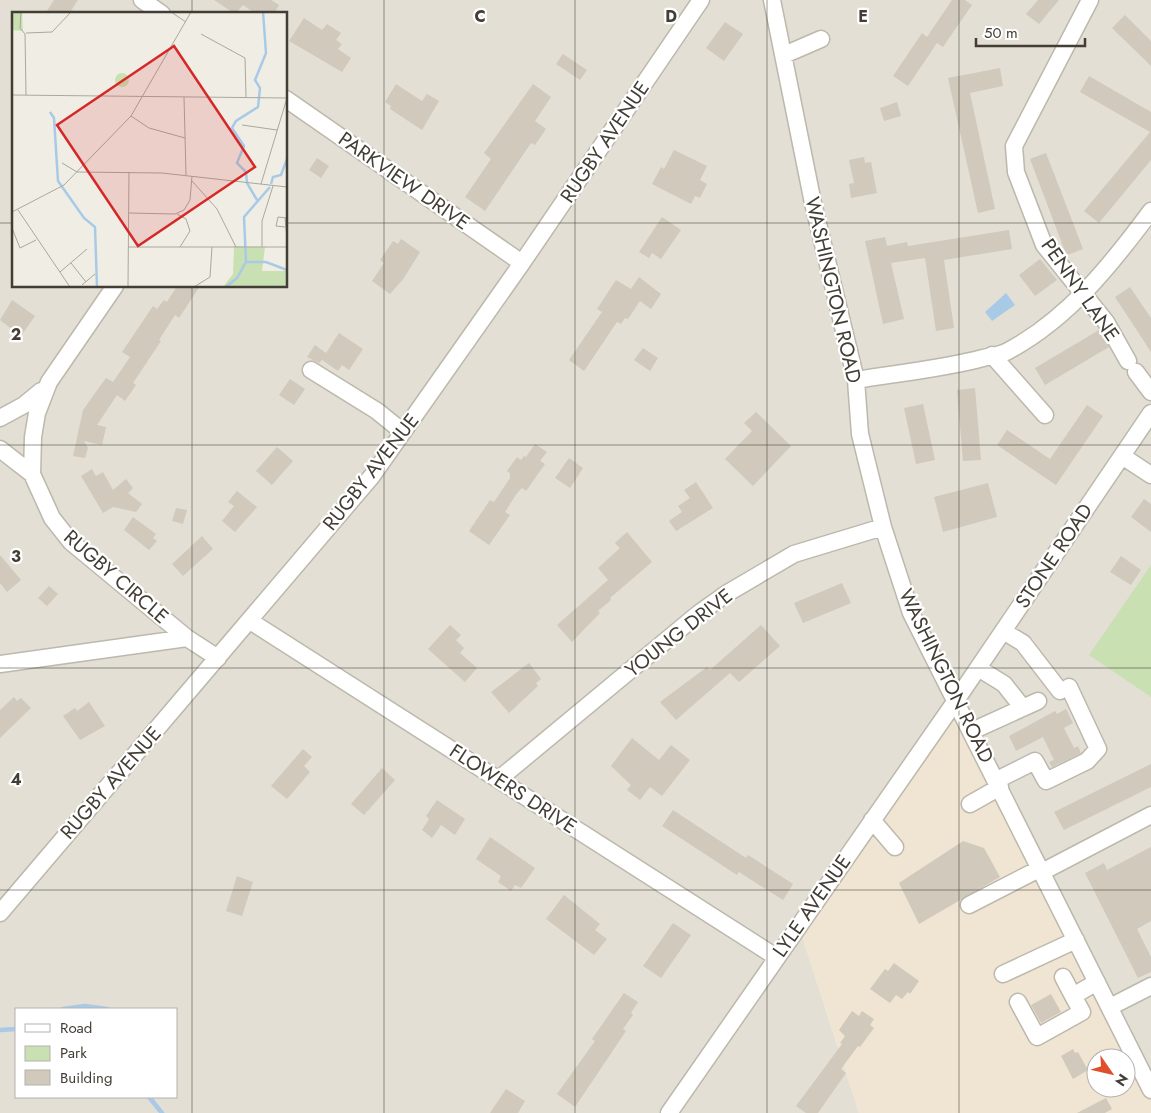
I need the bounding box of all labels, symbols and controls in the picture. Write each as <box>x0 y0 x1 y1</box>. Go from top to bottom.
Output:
text: C <box>474 5 486 28</box>
text: D <box>665 5 677 28</box>
text: E <box>858 5 868 28</box>
inset map <box>12 12 288 288</box>
scale bar <box>976 15 1085 47</box>
text: 50 m <box>984 22 1018 44</box>
street label: RUGBY AVENUE <box>553 75 657 209</box>
street label: PARKVIEW DRIVE <box>332 125 476 237</box>
street label: WASHINGTON ROAD <box>797 194 869 386</box>
street label: PENNY LANE <box>1034 233 1126 347</box>
text: 2 <box>11 323 21 346</box>
street label: RUGBY AVENUE <box>316 407 426 537</box>
street label: STONE ROAD <box>1008 498 1100 614</box>
street label: RUGBY CIRCLE <box>57 523 175 631</box>
text: 3 <box>11 545 21 568</box>
street label: YOUNG DRIVE <box>619 582 739 684</box>
street label: WASHINGTON ROAD <box>891 584 1001 768</box>
street label: RUGBY AVENUE <box>54 720 168 846</box>
street label: FLOWERS DRIVE <box>444 737 582 841</box>
text: 4 <box>10 768 22 791</box>
street label: LYLE AVENUE <box>766 849 858 963</box>
legend <box>15 1008 178 1098</box>
text: Road <box>60 1017 92 1039</box>
text: Park <box>60 1042 87 1064</box>
north arrow <box>1086 1048 1136 1098</box>
text: Building <box>60 1067 112 1089</box>
text: N <box>1110 1070 1133 1090</box>

